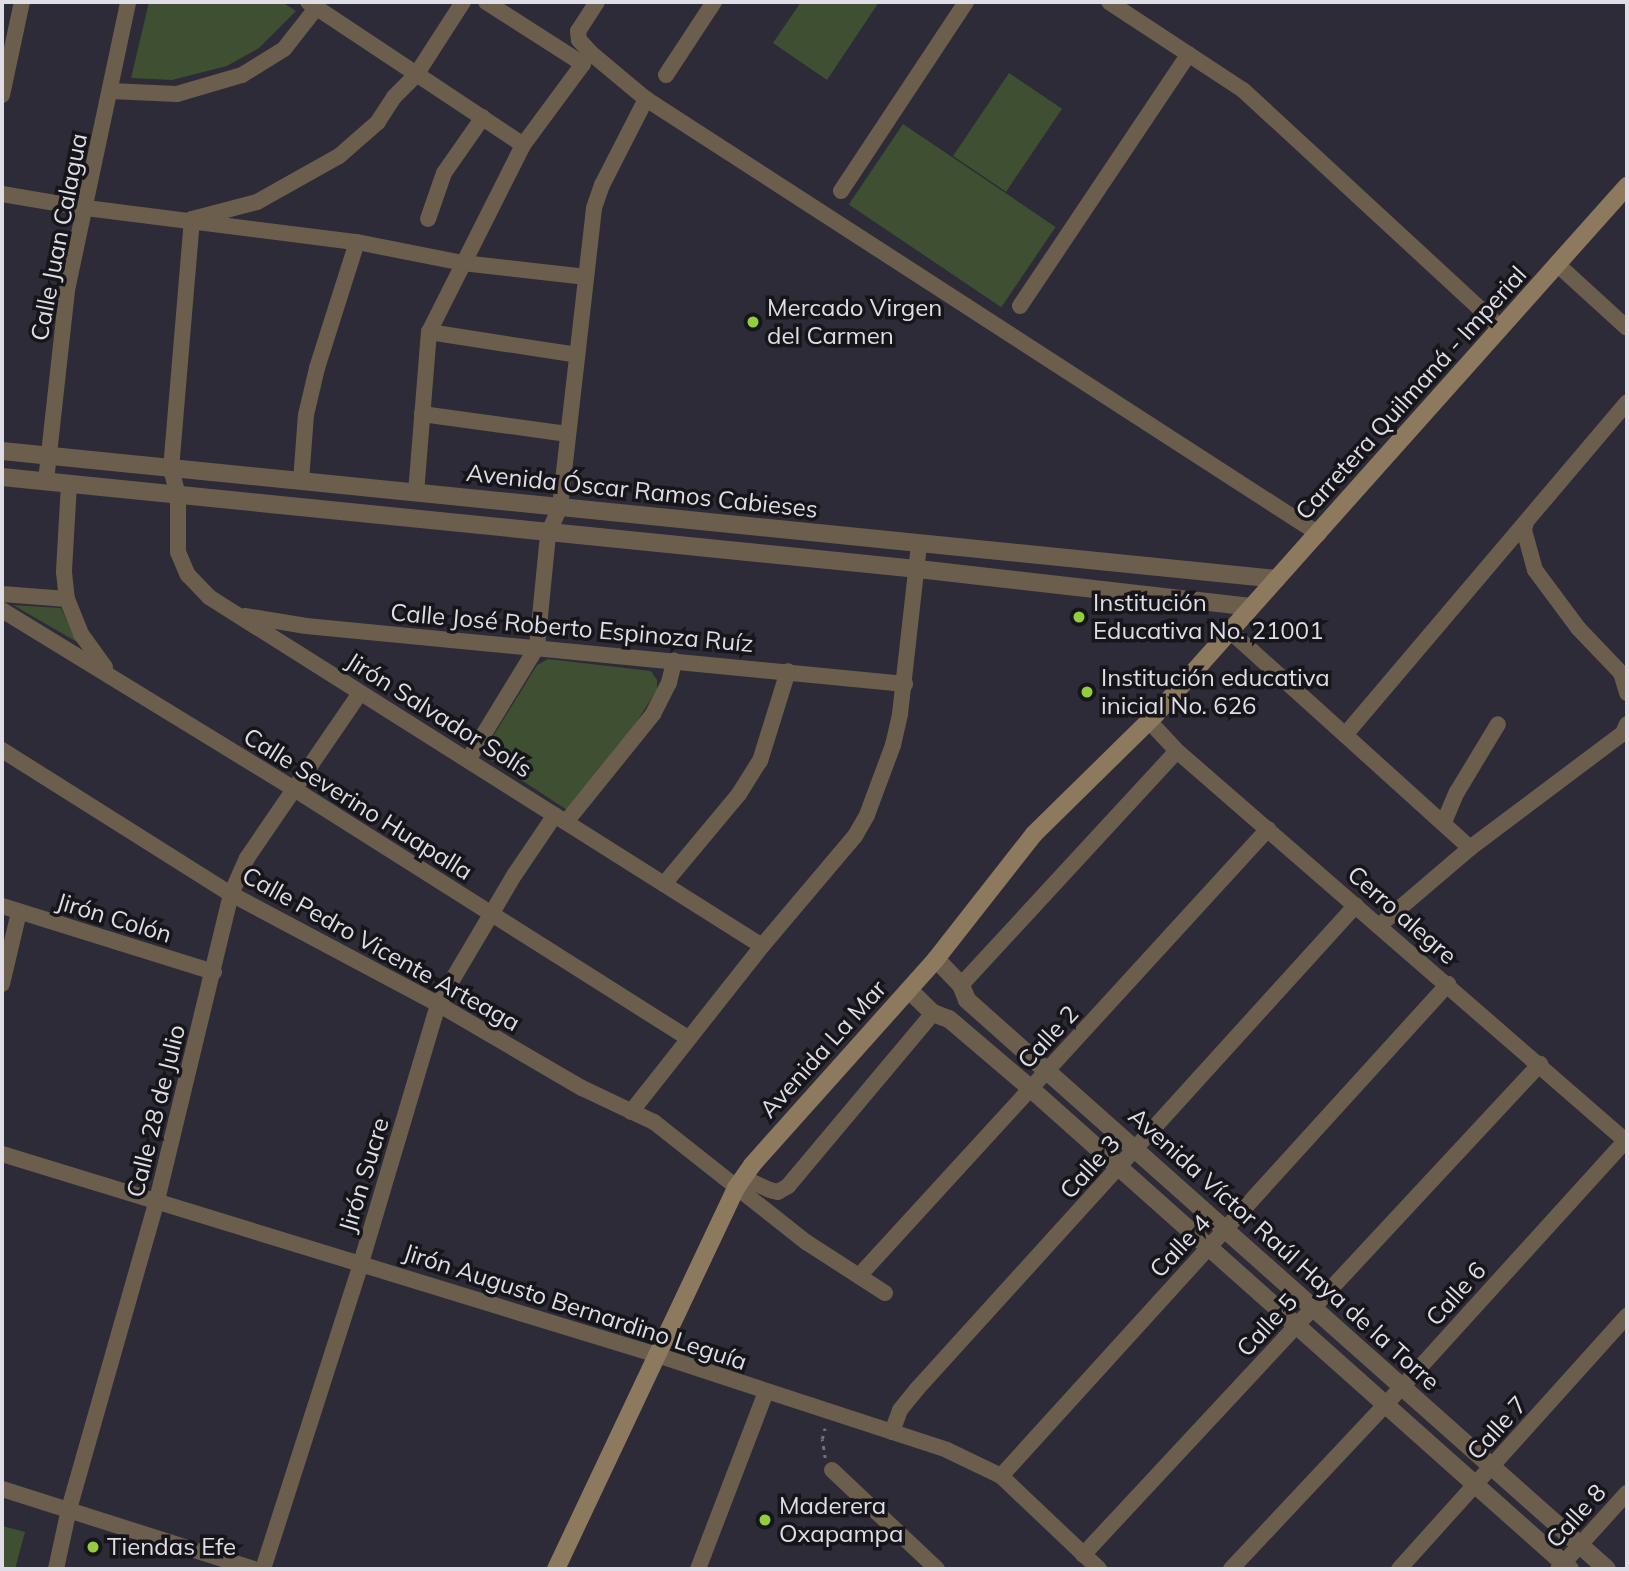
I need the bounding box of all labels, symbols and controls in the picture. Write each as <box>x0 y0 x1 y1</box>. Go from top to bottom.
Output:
street label: Calle Juan Calagua <box>25 131 93 343</box>
street label: Carretera Quilmaná - Imperial <box>1290 260 1532 526</box>
place label: Mercado Virgen del Carmen <box>767 294 942 350</box>
marker: Mercado Virgen del Carmen <box>745 314 761 330</box>
street label: Avenida Óscar Ramos Cabieses <box>465 458 819 524</box>
place label: Institución Educativa No. 21001 <box>1093 589 1324 645</box>
street label: Calle José Roberto Espinoza Ruíz <box>389 598 755 658</box>
marker: Institución Educativa No. 21001 <box>1071 609 1087 625</box>
street label: Jirón Salvador Solís <box>341 646 537 784</box>
place label: Institución educativa inicial No. 626 <box>1101 664 1330 720</box>
marker: Institución educativa inicial No. 626 <box>1079 684 1095 700</box>
street label: Calle Severino Huapalla <box>238 722 478 886</box>
street label: Cerro alegre <box>1342 860 1462 970</box>
street label: Calle Pedro Vicente Arteaga <box>237 861 525 1037</box>
street label: Jirón Colón <box>53 887 175 949</box>
street label: Avenida La Mar <box>754 974 892 1124</box>
street label: Calle 2 <box>1012 1000 1084 1074</box>
street label: Calle 28 de Julio <box>121 1022 191 1200</box>
street label: Avenida Víctor Raúl Haya de la Torre <box>1123 1102 1445 1396</box>
street label: Jirón Sucre <box>333 1114 395 1236</box>
street label: Calle 3 <box>1054 1129 1126 1205</box>
street label: Calle 4 <box>1144 1209 1216 1283</box>
street label: Jirón Augusto Bernardino Leguía <box>399 1238 751 1376</box>
street label: Calle 6 <box>1420 1256 1492 1332</box>
street label: Calle 5 <box>1231 1288 1303 1362</box>
street label: Calle 7 <box>1461 1390 1533 1466</box>
street label: Calle 8 <box>1540 1478 1612 1554</box>
place label: Maderera Oxapampa <box>779 1492 903 1548</box>
marker: Maderera Oxapampa <box>757 1512 773 1528</box>
place label: Tiendas Efe <box>107 1533 236 1561</box>
marker: Tiendas Efe <box>85 1539 101 1555</box>

